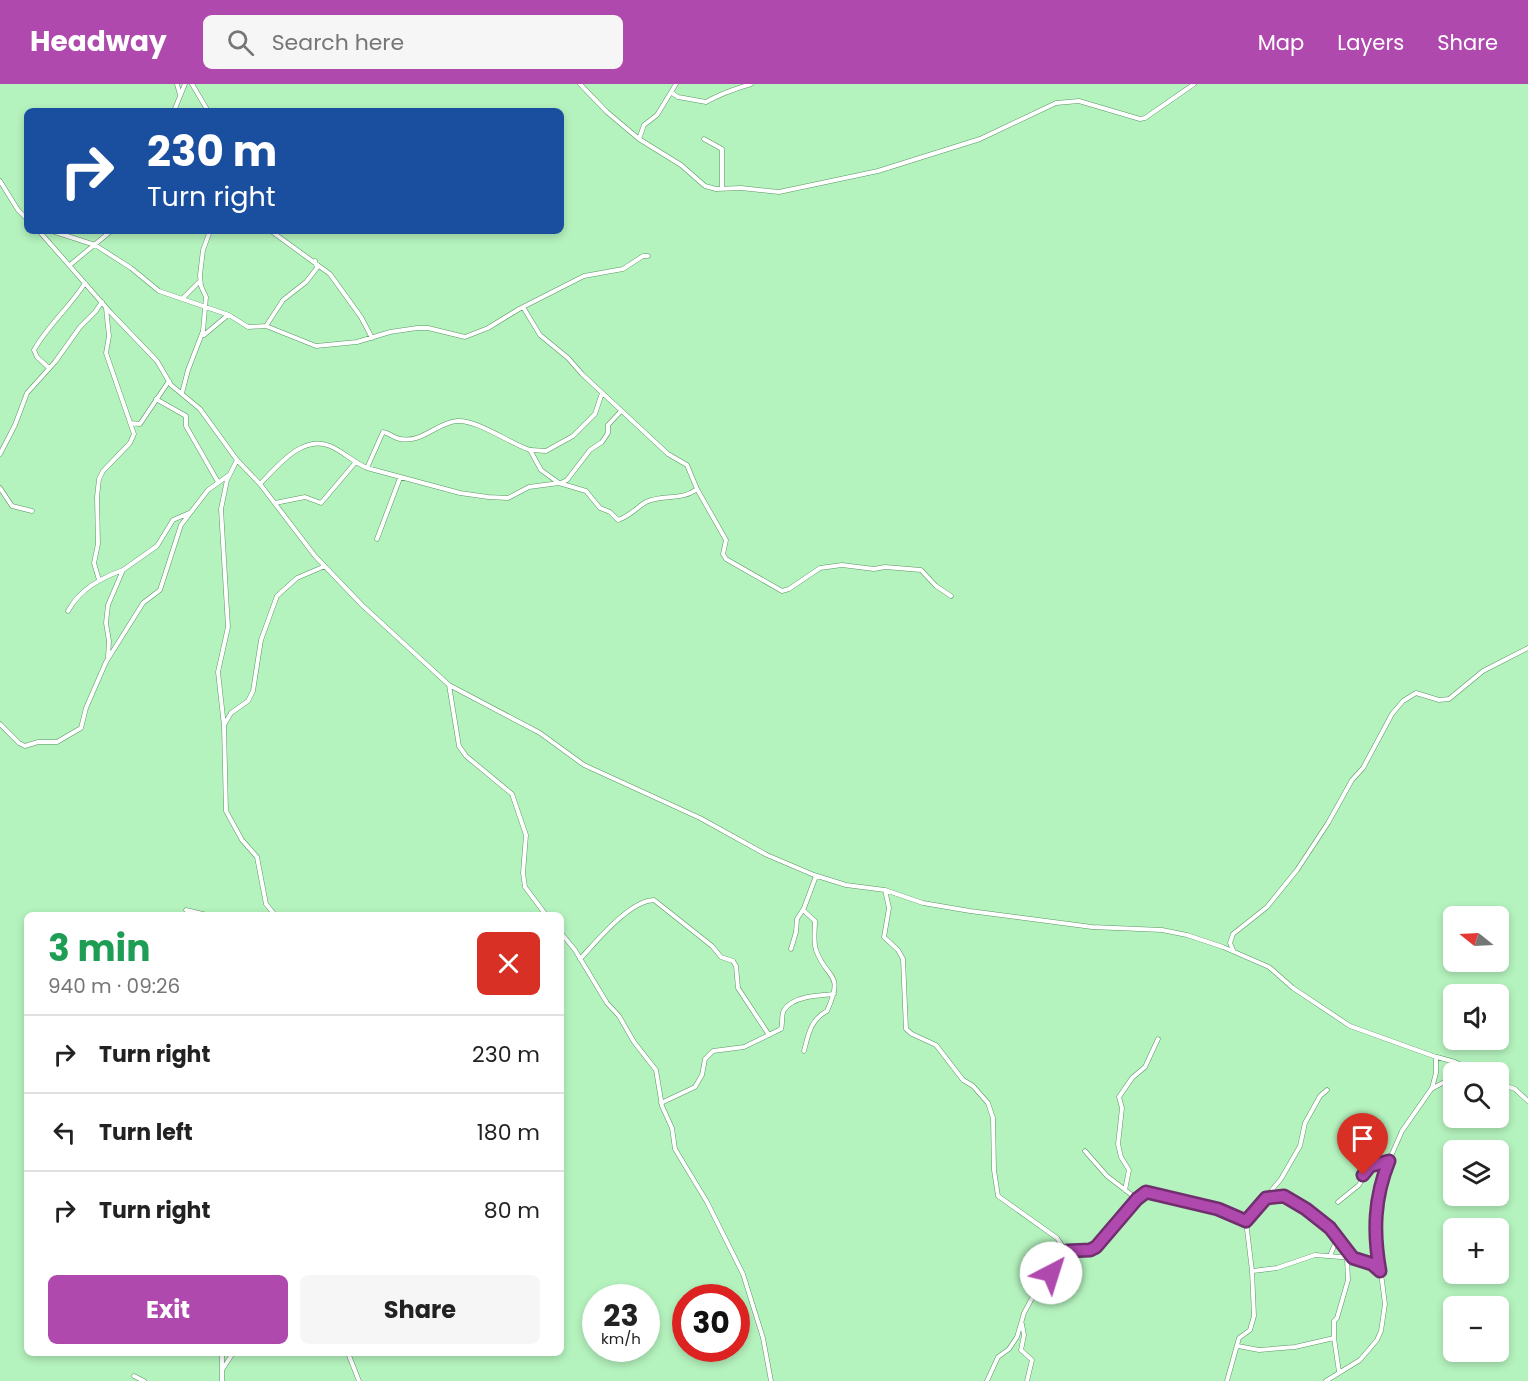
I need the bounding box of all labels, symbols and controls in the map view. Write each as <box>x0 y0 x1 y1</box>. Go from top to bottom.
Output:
search box <box>203 15 623 69</box>
text: Headway <box>30 22 167 61</box>
icon: search <box>224 26 257 59</box>
text: Search here <box>272 27 404 58</box>
text: Map <box>1258 28 1304 57</box>
text: Layers <box>1337 28 1404 57</box>
text: Share <box>1437 28 1498 57</box>
text: 230 m <box>147 122 277 181</box>
icon: right <box>48 132 126 210</box>
text: Turn right <box>147 178 276 215</box>
north arrow <box>1443 906 1509 972</box>
map controls <box>1443 906 1509 1362</box>
text: 3 min <box>48 923 150 974</box>
button: close <box>477 932 540 995</box>
text: 940 m · 09:26 <box>48 972 180 1000</box>
button: sound <box>1443 984 1509 1050</box>
icon: right <box>48 1038 81 1071</box>
text: Turn right <box>99 1039 210 1070</box>
text: 230 m <box>472 1039 540 1070</box>
button: search <box>1443 1062 1509 1128</box>
pin <box>1337 1113 1388 1175</box>
icon: left <box>48 1116 81 1149</box>
text: Turn left <box>99 1117 193 1148</box>
text: 180 m <box>477 1117 540 1148</box>
icon: arrive <box>1346 1122 1379 1155</box>
button: layers <box>1443 1140 1509 1206</box>
icon: right <box>48 1194 81 1227</box>
text: Turn right <box>99 1195 210 1226</box>
text: 80 m <box>484 1195 540 1226</box>
button: + <box>1443 1218 1509 1284</box>
position arrow <box>1019 1241 1083 1305</box>
button: Exit <box>48 1275 288 1344</box>
button: Share <box>300 1275 540 1344</box>
speed limit sign: 30 <box>672 1284 750 1362</box>
text: 23 <box>603 1294 639 1337</box>
button: − <box>1443 1296 1509 1362</box>
text: km/h <box>601 1328 641 1349</box>

